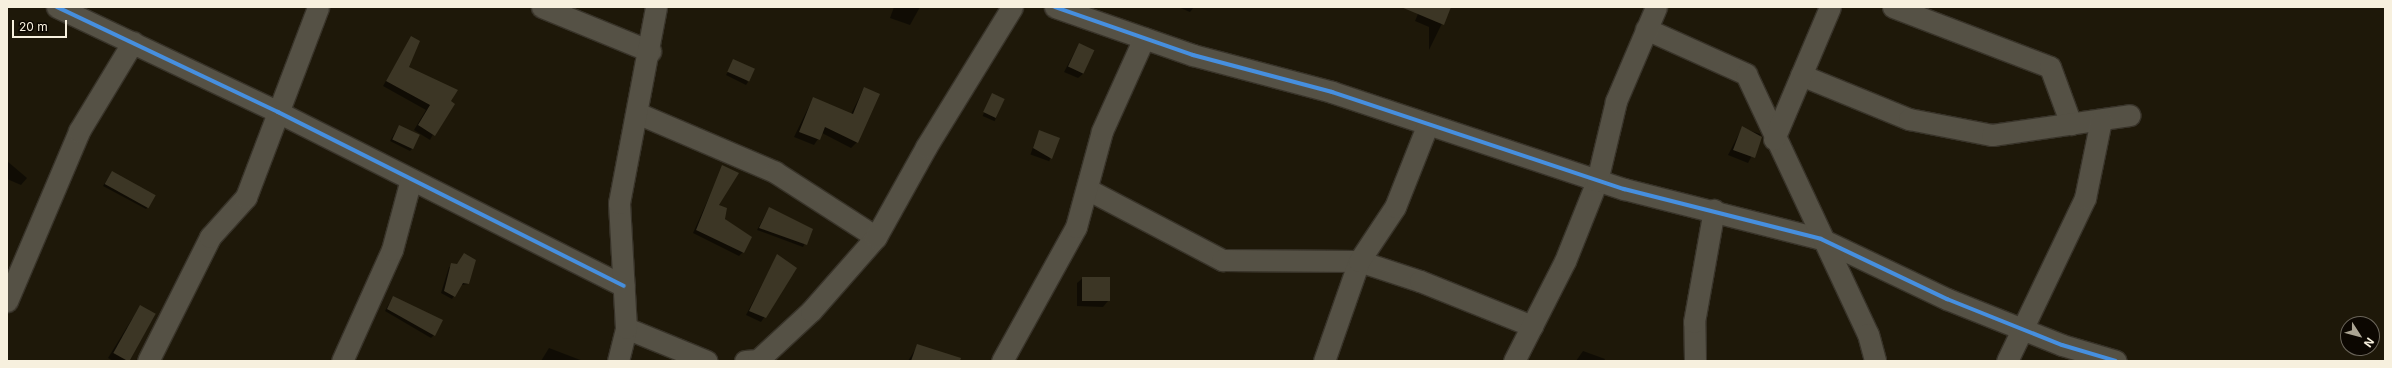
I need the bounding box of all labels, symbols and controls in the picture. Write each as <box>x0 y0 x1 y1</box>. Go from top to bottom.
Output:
scale bar <box>14 12 69 38</box>
text: 20 m <box>19 19 48 34</box>
north arrow <box>2340 316 2380 356</box>
text: N <box>2361 335 2377 350</box>

